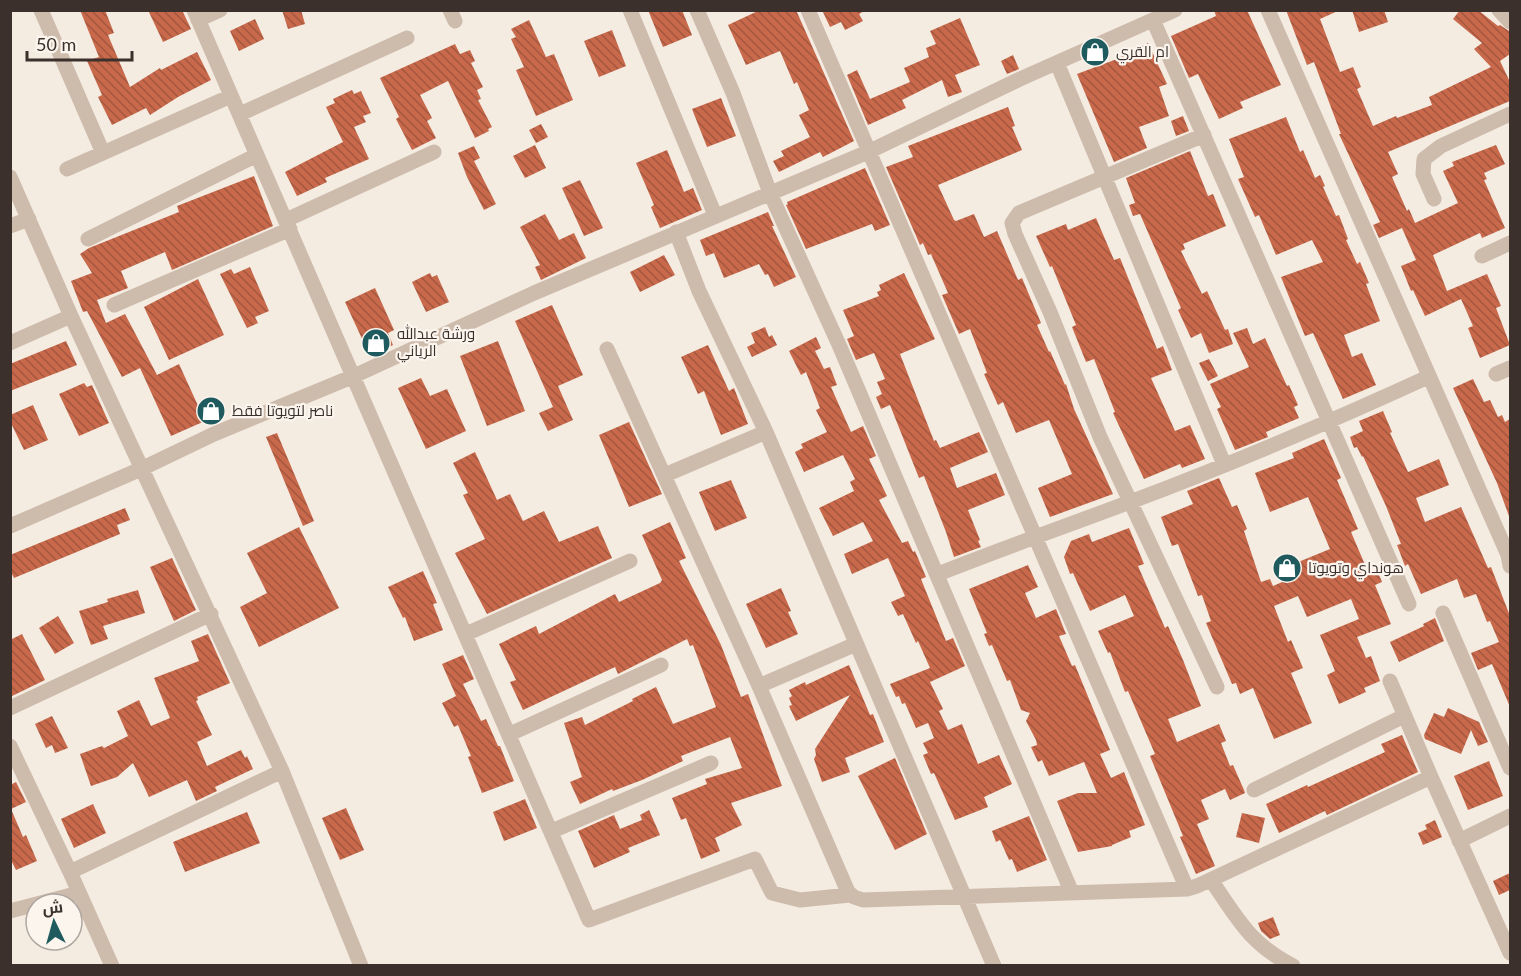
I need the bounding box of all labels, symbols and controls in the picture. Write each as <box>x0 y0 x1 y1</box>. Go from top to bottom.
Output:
scale bar <box>27 24 132 62</box>
text: 50 m <box>36 33 76 55</box>
shop icon: ام القري <box>1079 36 1111 68</box>
place label: ام القري <box>1116 42 1169 64</box>
place label: ورشة عبدالله الرياني <box>397 324 475 363</box>
shop icon: ورشة عبدالله الرياني <box>360 327 392 359</box>
shop icon: ناصر لتويوتا فقط <box>195 395 227 427</box>
place label: ناصر لتويوتا فقط <box>232 401 333 420</box>
shop icon: هونداي وتويوتا <box>1271 552 1303 584</box>
place label: هونداي وتويوتا <box>1308 558 1404 580</box>
north arrow <box>24 892 84 952</box>
text: ش <box>42 896 64 918</box>

